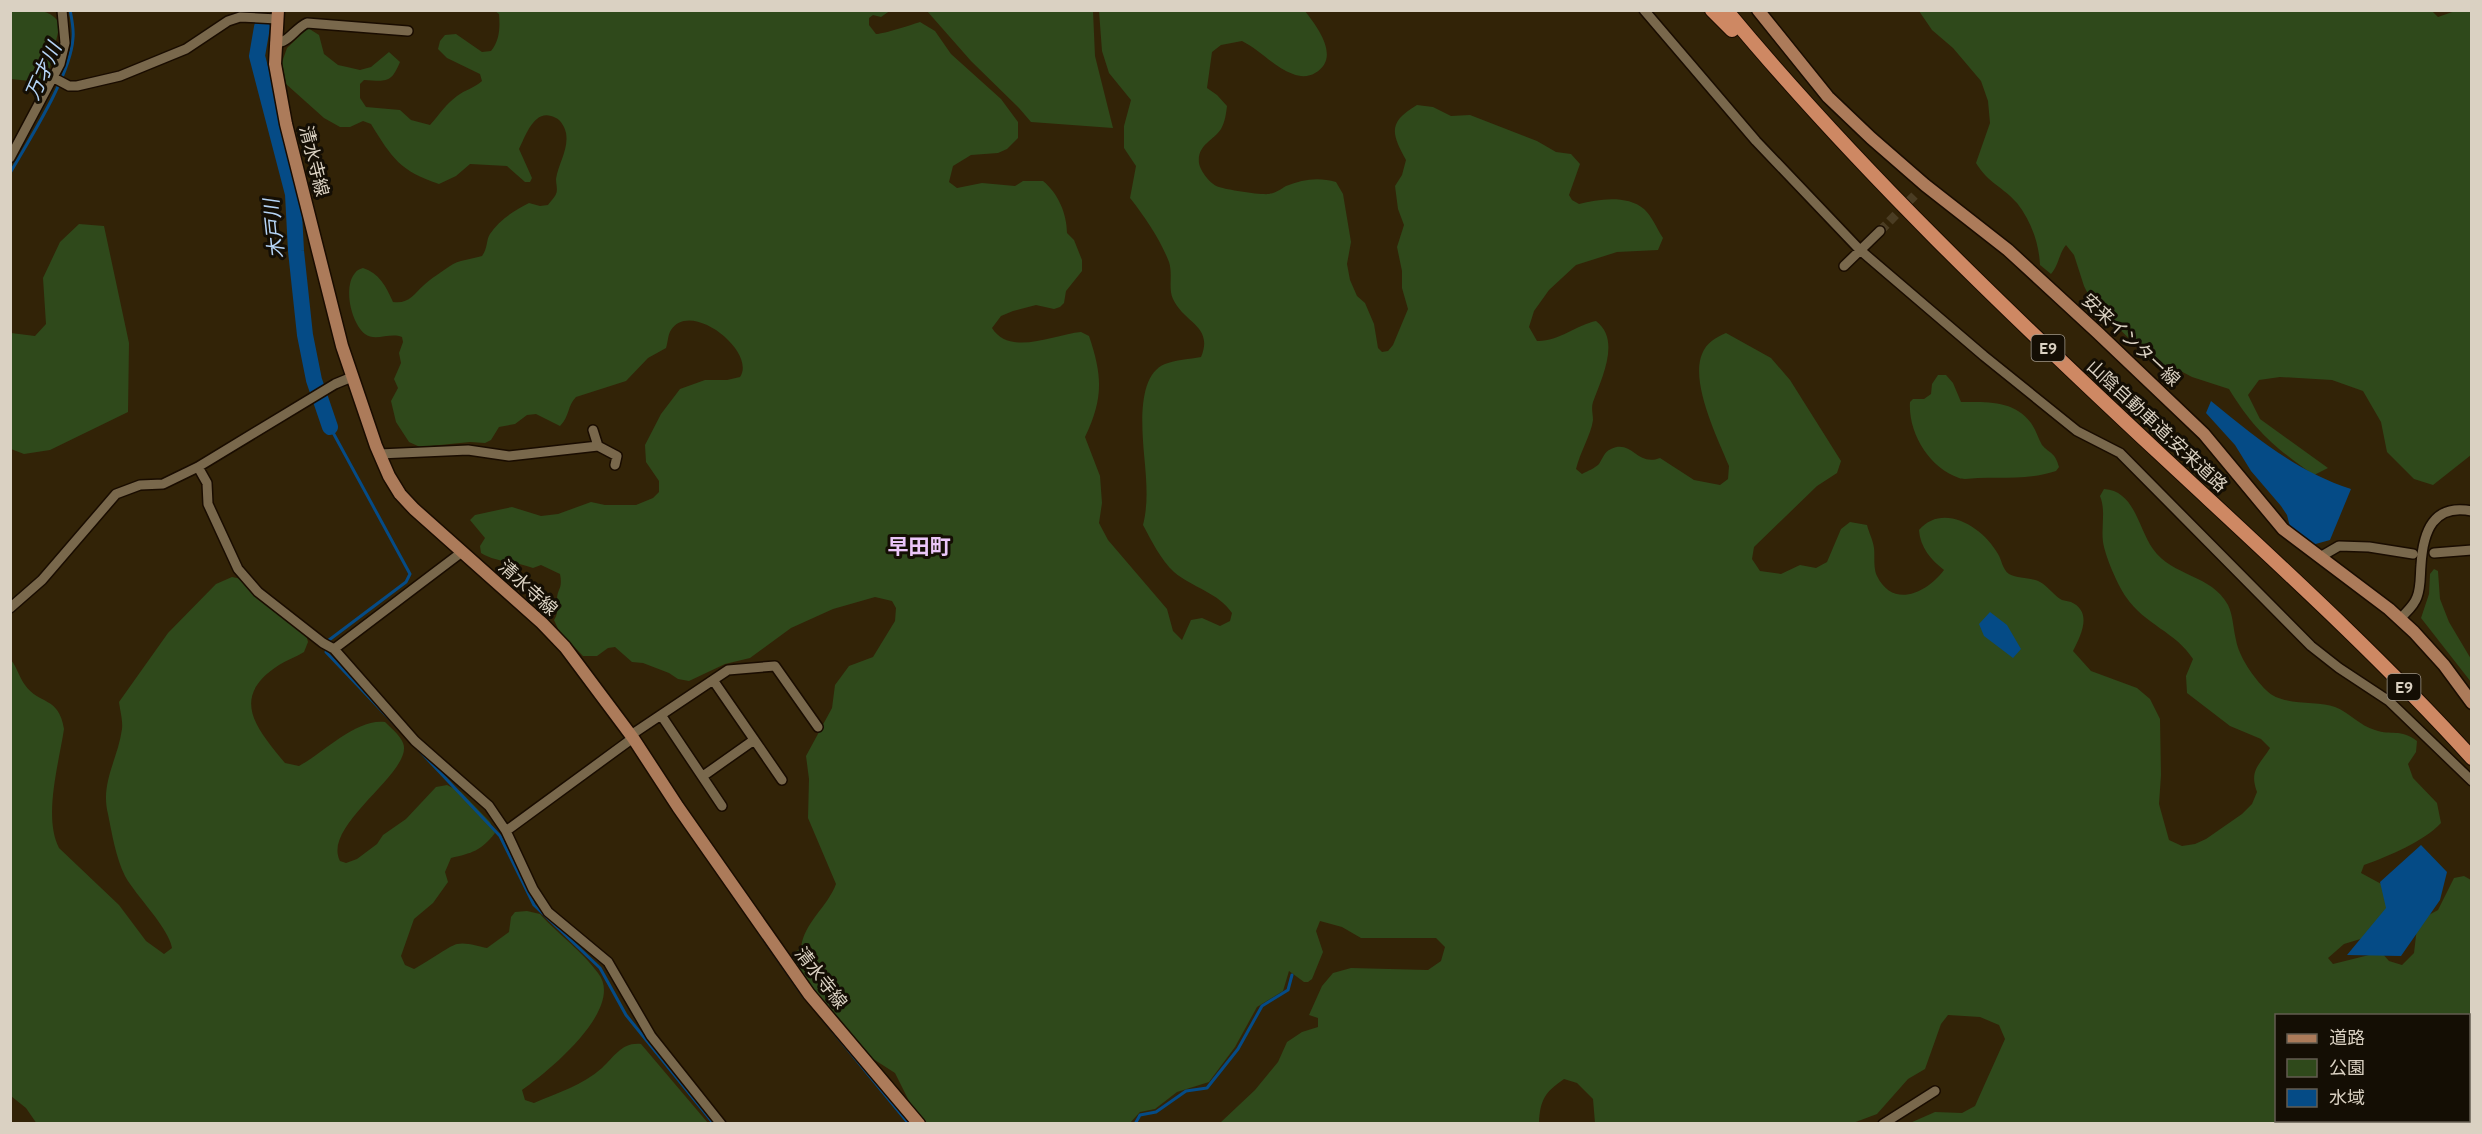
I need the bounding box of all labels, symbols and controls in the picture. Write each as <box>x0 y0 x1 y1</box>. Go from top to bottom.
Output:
water label: 万才川 <box>20 37 67 103</box>
street label: 清水寺線 <box>295 123 333 199</box>
water label: 木戸川 <box>259 196 289 260</box>
street label: 安来インター線 <box>2077 289 2185 391</box>
road number: E9 <box>2032 335 2064 361</box>
street label: 山陰自動車道;安来道路 <box>2082 355 2232 497</box>
district label: 早田町 <box>888 534 951 559</box>
street label: 清水寺線 <box>494 556 562 620</box>
road number: E9 <box>2388 674 2420 700</box>
street label: 清水寺線 <box>790 943 852 1013</box>
legend <box>2275 1014 2470 1122</box>
text: 道路 <box>2329 1027 2365 1049</box>
text: 公園 <box>2329 1057 2365 1079</box>
text: 水域 <box>2329 1087 2365 1109</box>

